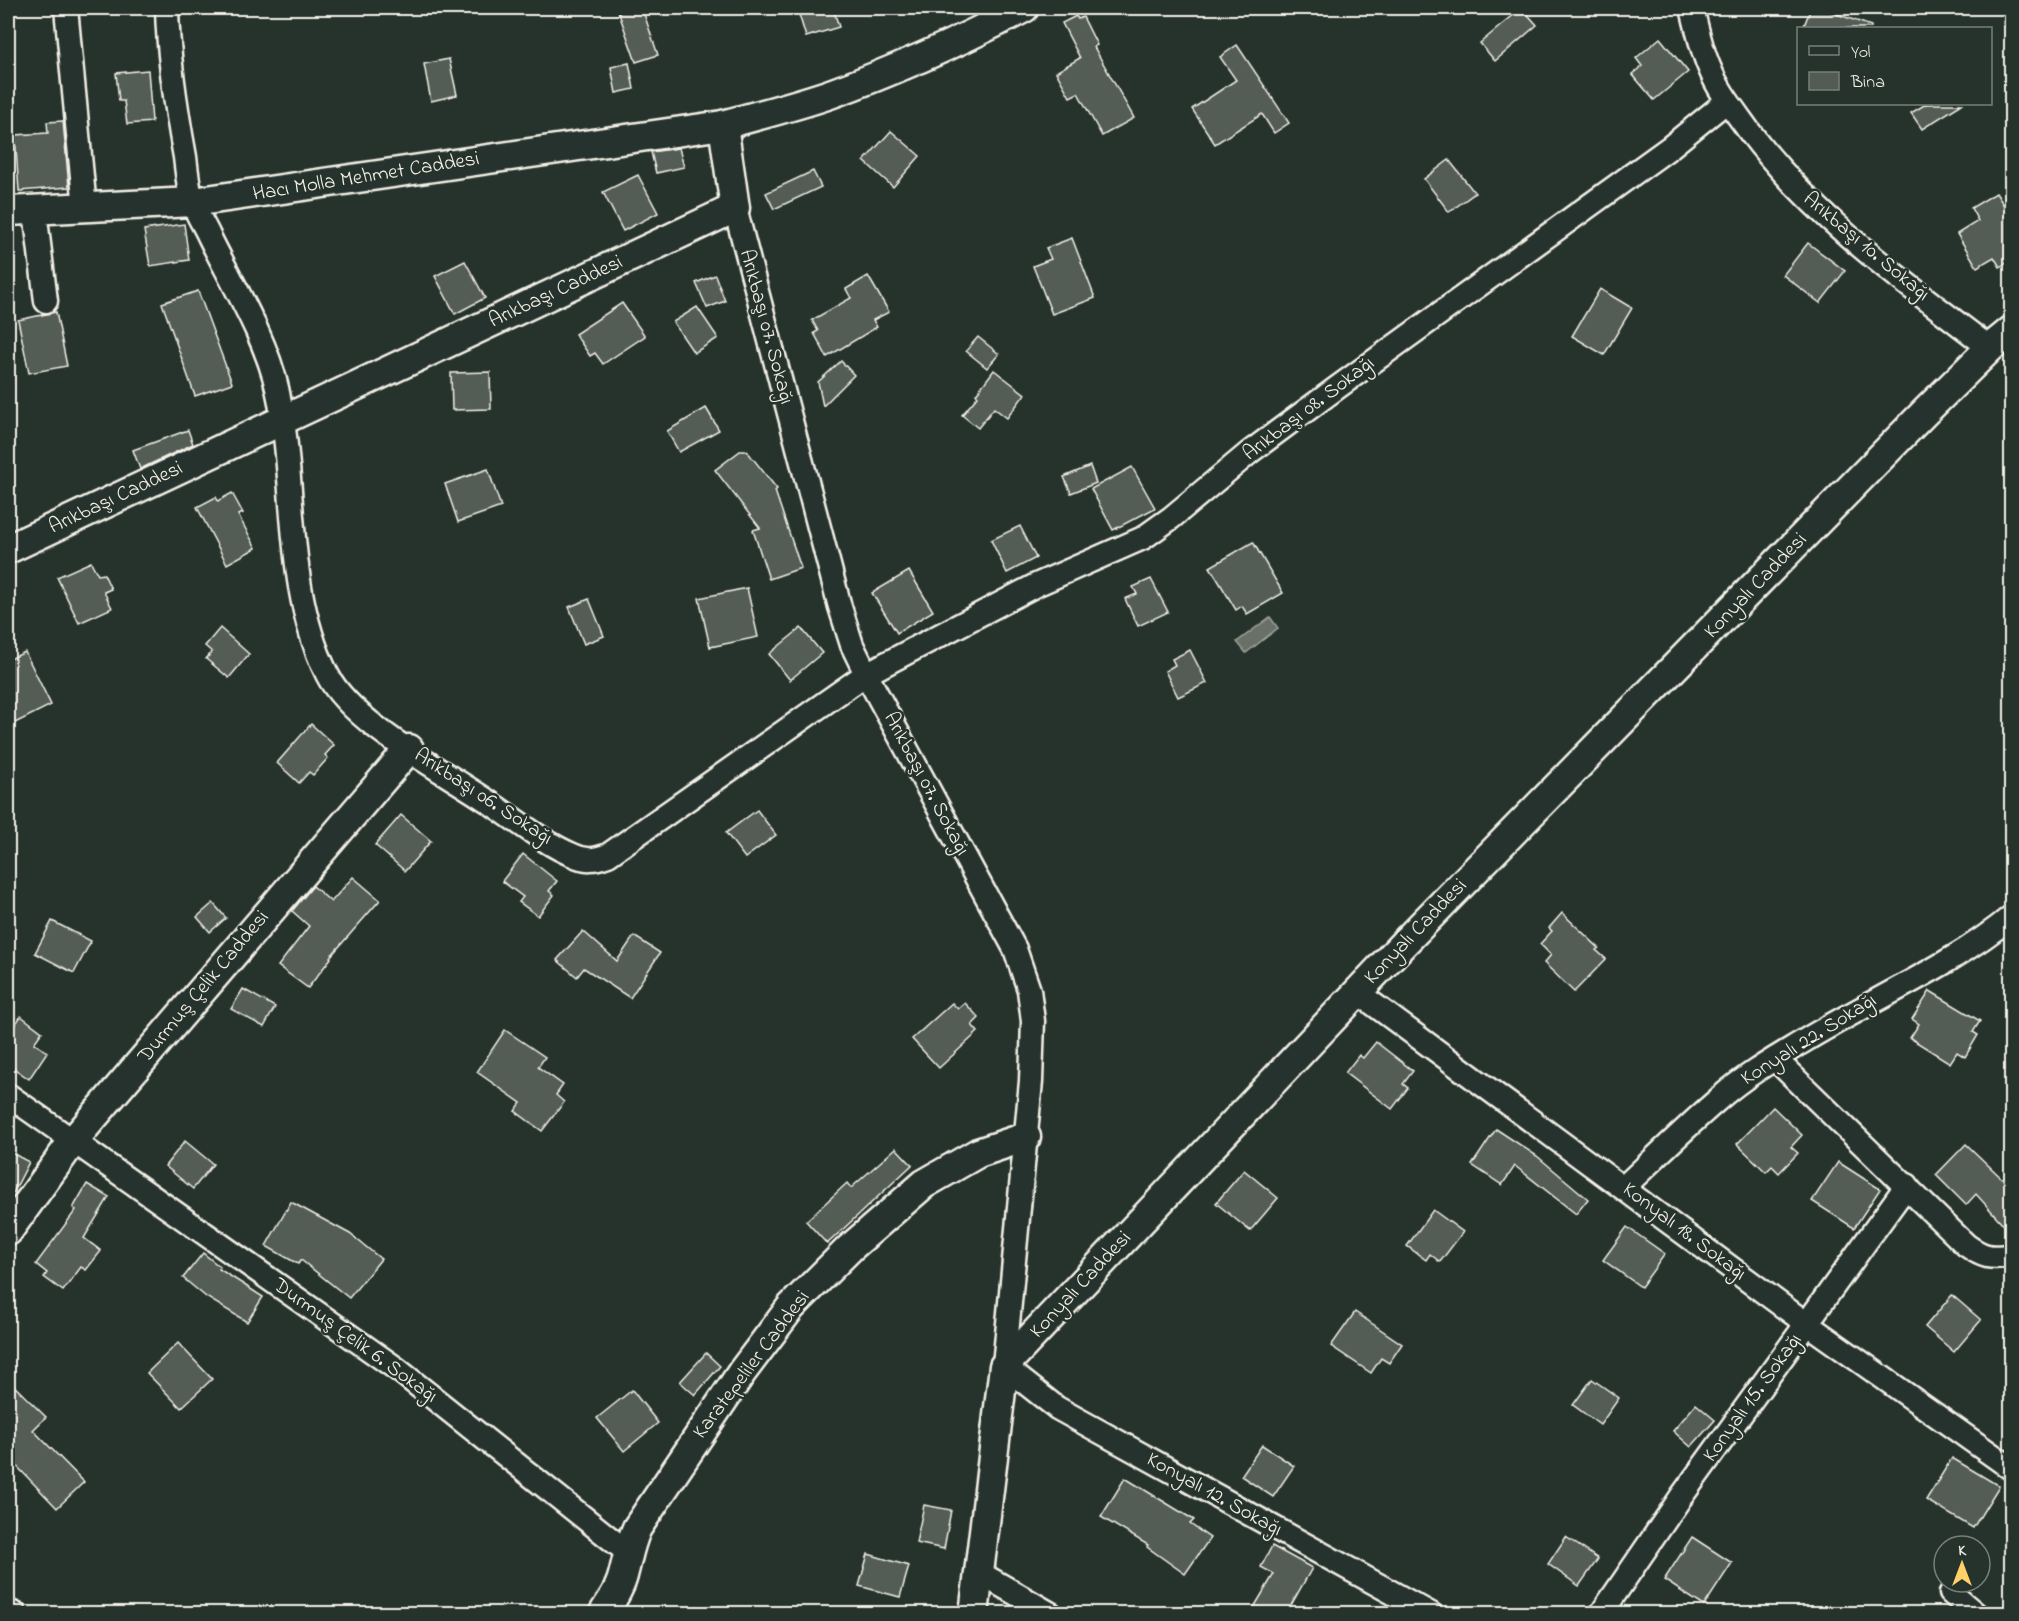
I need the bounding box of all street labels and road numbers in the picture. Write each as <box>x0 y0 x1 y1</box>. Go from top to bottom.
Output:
street label: Hacı Molla Mehmet Caddesi <box>251 144 481 210</box>
street label: Arıkbaşı 10. Sokağı <box>1795 185 1936 311</box>
street label: Arıkbaşı 07. Sokağı <box>729 246 801 408</box>
street label: Arıkbaşı Caddesi <box>484 248 628 336</box>
street label: Arıkbaşı 08. Sokağı <box>1237 349 1383 470</box>
street label: Arıkbaşı Caddesi <box>44 454 188 542</box>
street label: Konyalı Caddesi <box>1697 526 1816 647</box>
street label: Arıkbaşı 07. Sokağı <box>874 707 977 862</box>
street label: Arıkbaşı 06. Sokağı <box>407 741 558 855</box>
street label: Konyalı Caddesi <box>1357 872 1476 993</box>
street label: Durmuş Çelik Caddesi <box>130 904 277 1071</box>
street label: Konyalı 22. Sokağı <box>1735 986 1884 1095</box>
street label: Konyalı 18. Sokağı <box>1614 1175 1752 1290</box>
street label: Konyalı Caddesi <box>1023 1225 1140 1347</box>
street label: Durmuş Çelik 6. Sokağı <box>264 1270 444 1413</box>
street label: Karatepeliler Caddesi <box>686 1284 818 1446</box>
street label: Konyalı 15. Sokağı <box>1696 1327 1812 1470</box>
street label: Konyalı 12. Sokağı <box>1140 1445 1287 1547</box>

